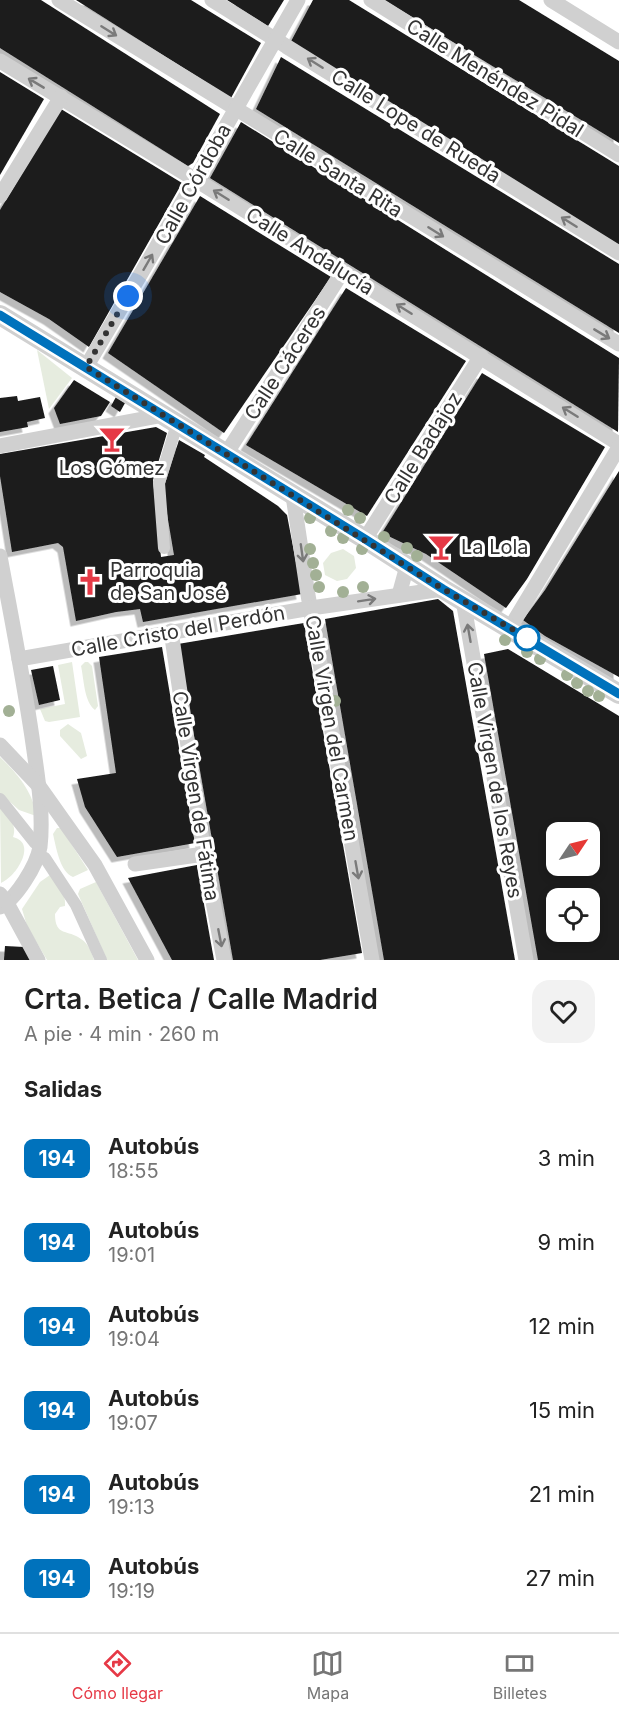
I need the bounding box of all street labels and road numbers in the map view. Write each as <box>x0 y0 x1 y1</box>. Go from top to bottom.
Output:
street label: Calle Menéndez Pidal <box>402 14 588 142</box>
street label: Calle Lope de Rueda <box>327 64 505 188</box>
street label: Calle Córdoba <box>150 119 236 249</box>
street label: Calle Santa Rita <box>269 124 407 222</box>
street label: Calle Andalucía <box>242 202 378 300</box>
street label: Calle Cáceres <box>239 301 331 425</box>
street label: Calle Badajoz <box>379 387 467 509</box>
street label: Calle Cristo del Perdón <box>69 600 287 662</box>
street label: Calle Virgen del Carmen <box>300 613 364 843</box>
street label: Calle Virgen de los Reyes <box>462 660 528 900</box>
street label: Calle Virgen de Fátima <box>168 689 224 903</box>

